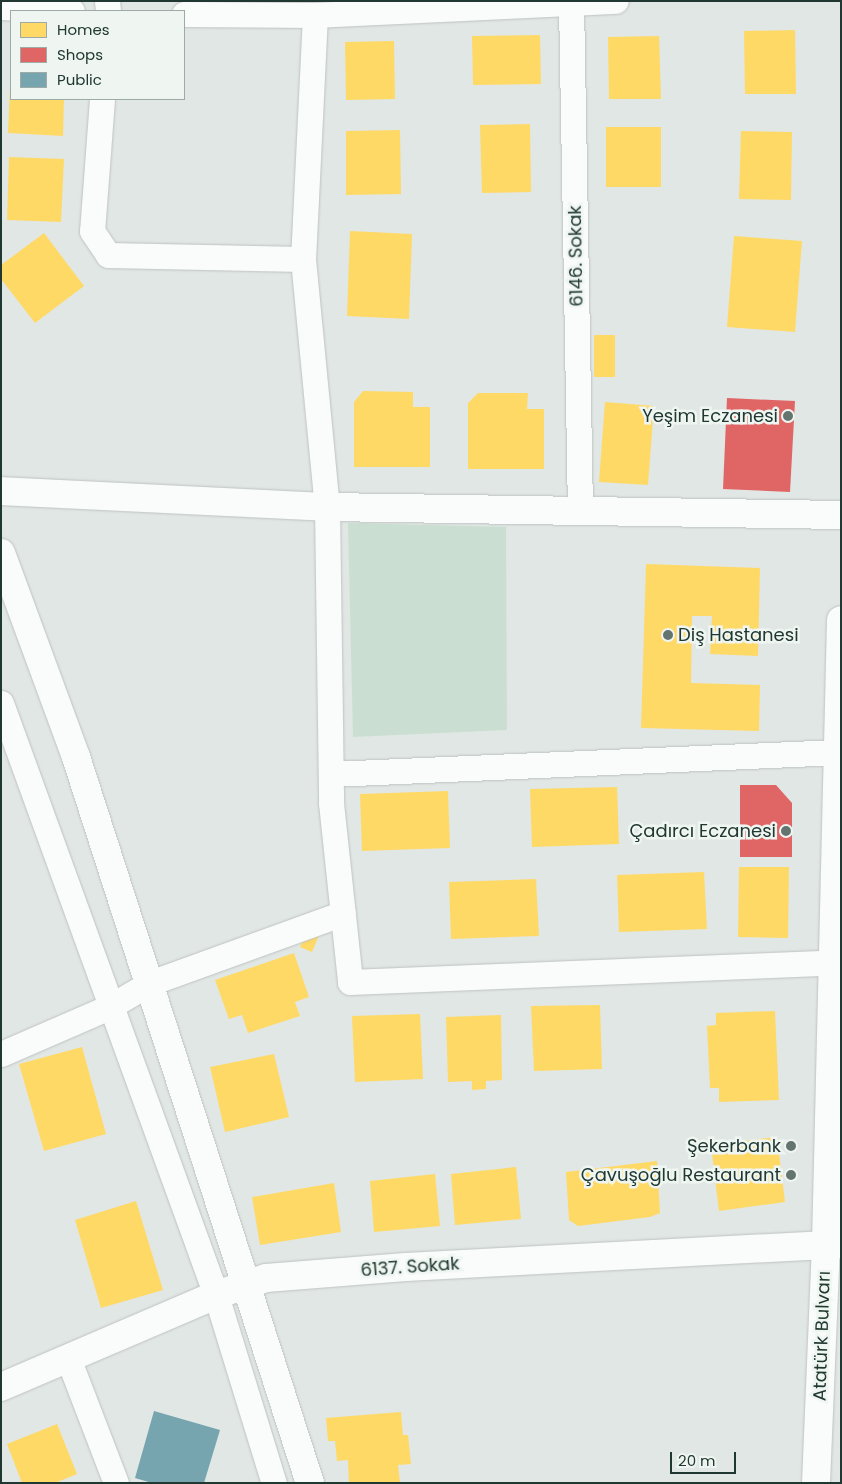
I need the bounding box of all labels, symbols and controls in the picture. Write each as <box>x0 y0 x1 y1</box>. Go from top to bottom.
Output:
legend <box>10 10 185 100</box>
text: Homes <box>57 19 110 40</box>
text: Shops <box>57 44 103 65</box>
text: Public <box>57 69 102 90</box>
street label: 6146. Sokak <box>564 205 588 307</box>
place label: Yeşim Eczanesi <box>642 405 778 427</box>
marker: Yeşim Eczanesi <box>782 410 794 422</box>
place label: Diş Hastanesi <box>678 624 799 646</box>
marker: Diş Hastanesi <box>662 629 674 641</box>
place label: Çadırcı Eczanesi <box>629 820 776 842</box>
marker: Çadırcı Eczanesi <box>780 825 792 837</box>
place label: Şekerbank <box>687 1135 781 1157</box>
marker: Şekerbank <box>785 1140 797 1152</box>
place label: Çavuşoğlu Restaurant <box>581 1164 781 1186</box>
marker: Çavuşoğlu Restaurant <box>785 1169 797 1181</box>
street label: 6137. Sokak <box>360 1253 460 1281</box>
street label: Atatürk Bulvarı <box>809 1271 835 1401</box>
scale bar <box>672 1442 738 1474</box>
text: 20 m <box>678 1450 716 1471</box>

